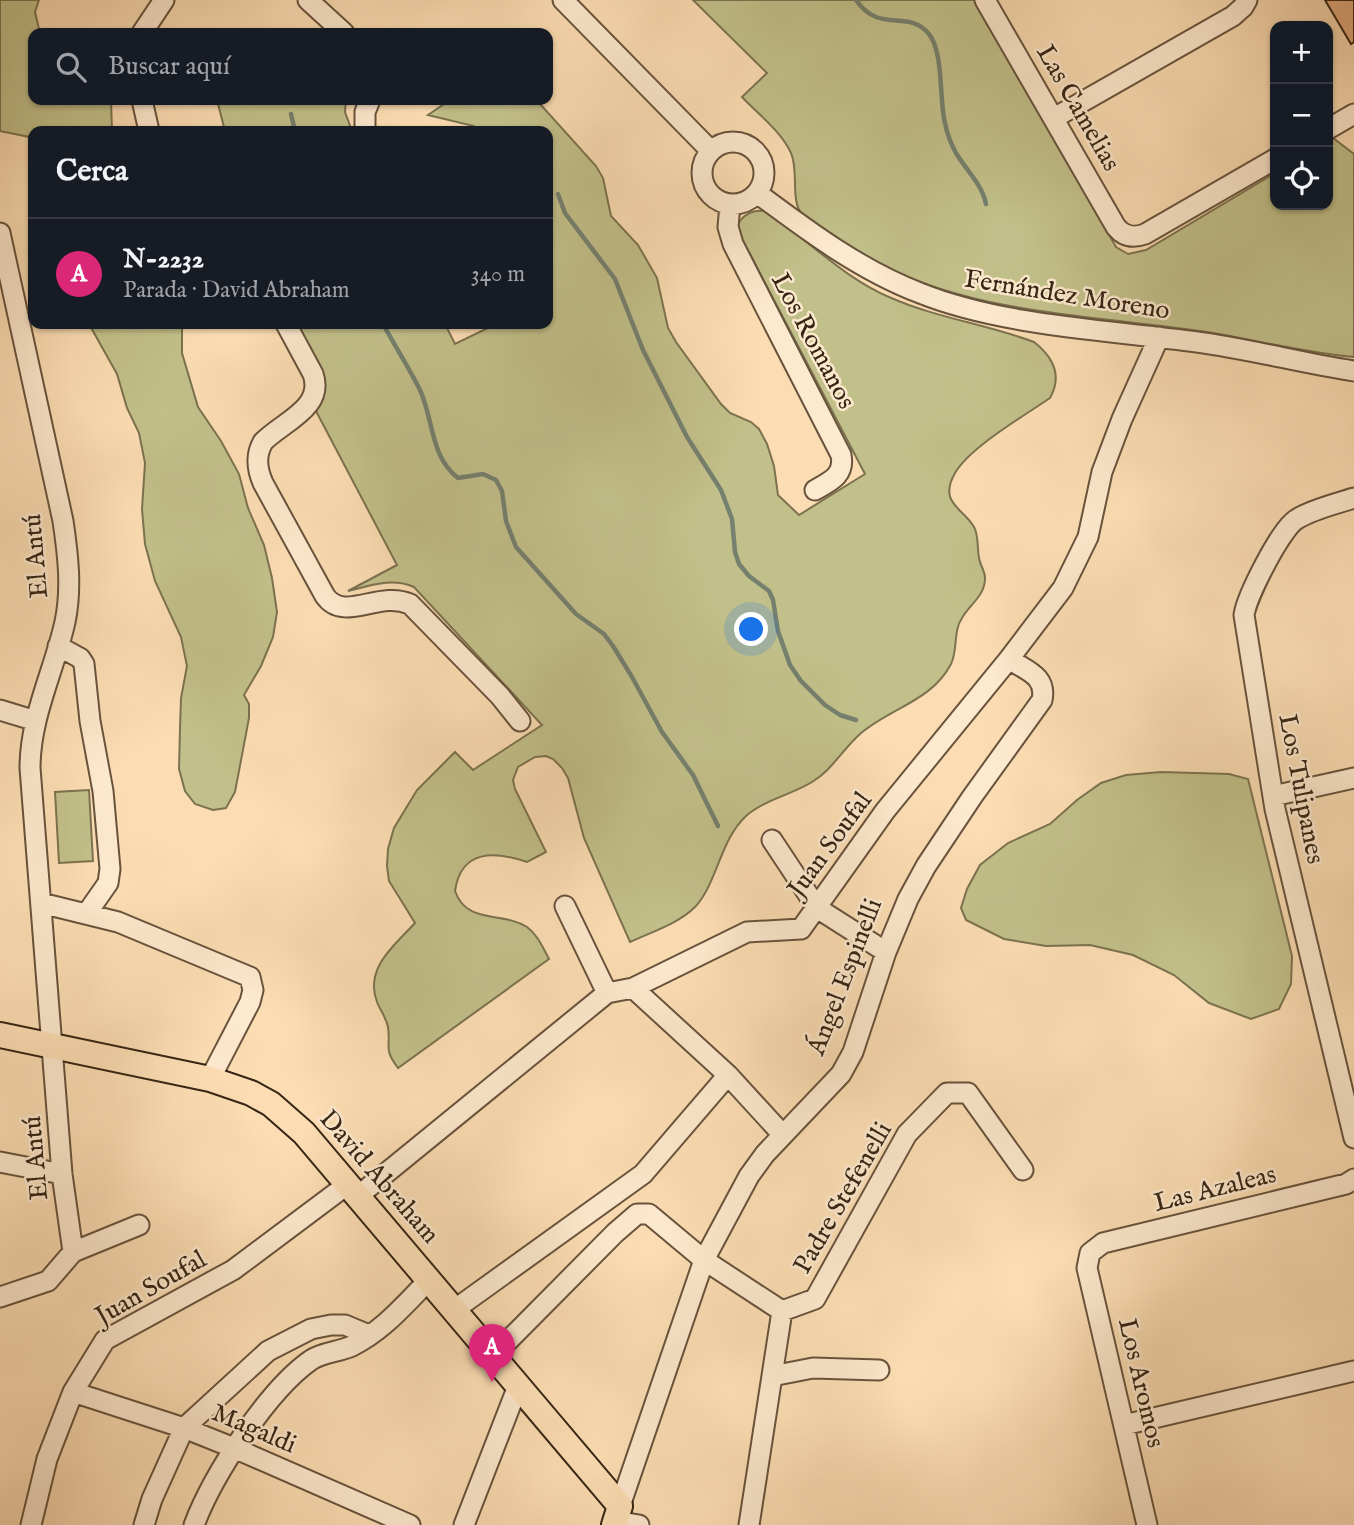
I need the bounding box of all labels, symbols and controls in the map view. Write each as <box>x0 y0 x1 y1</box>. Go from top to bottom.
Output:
map controls <box>1270 21 1333 210</box>
button: + <box>1270 21 1333 84</box>
search box <box>28 28 553 105</box>
street label: Las Camelias <box>1029 39 1127 177</box>
icon: search <box>52 48 90 86</box>
text: Buscar aquí <box>108 50 230 83</box>
button: − <box>1270 84 1333 147</box>
button: locate <box>1270 147 1333 210</box>
text: Cerca <box>56 153 128 191</box>
text: N-2232 <box>123 243 204 276</box>
text: A <box>71 260 87 289</box>
text: 340 m <box>471 260 525 289</box>
street label: Fernández Moreno <box>962 262 1172 328</box>
street label: Los Romanos <box>763 267 863 415</box>
text: Parada · David Abraham <box>123 276 350 305</box>
street label: El Antú <box>16 512 56 600</box>
your location <box>734 612 768 646</box>
street label: Los Tulipanes <box>1270 711 1332 867</box>
street label: Juan Soufal <box>779 785 880 907</box>
street label: Ángel Espinelli <box>800 894 890 1061</box>
street label: David Abraham <box>312 1103 446 1251</box>
street label: El Antú <box>16 1114 56 1202</box>
street label: Padre Stefenelli <box>786 1116 900 1280</box>
street label: Las Azaleas <box>1151 1158 1279 1220</box>
street label: Juan Soufal <box>87 1243 213 1334</box>
street label: Los Aromos <box>1110 1315 1172 1451</box>
pin: A <box>469 1324 515 1382</box>
street label: Magaldi <box>207 1396 301 1462</box>

